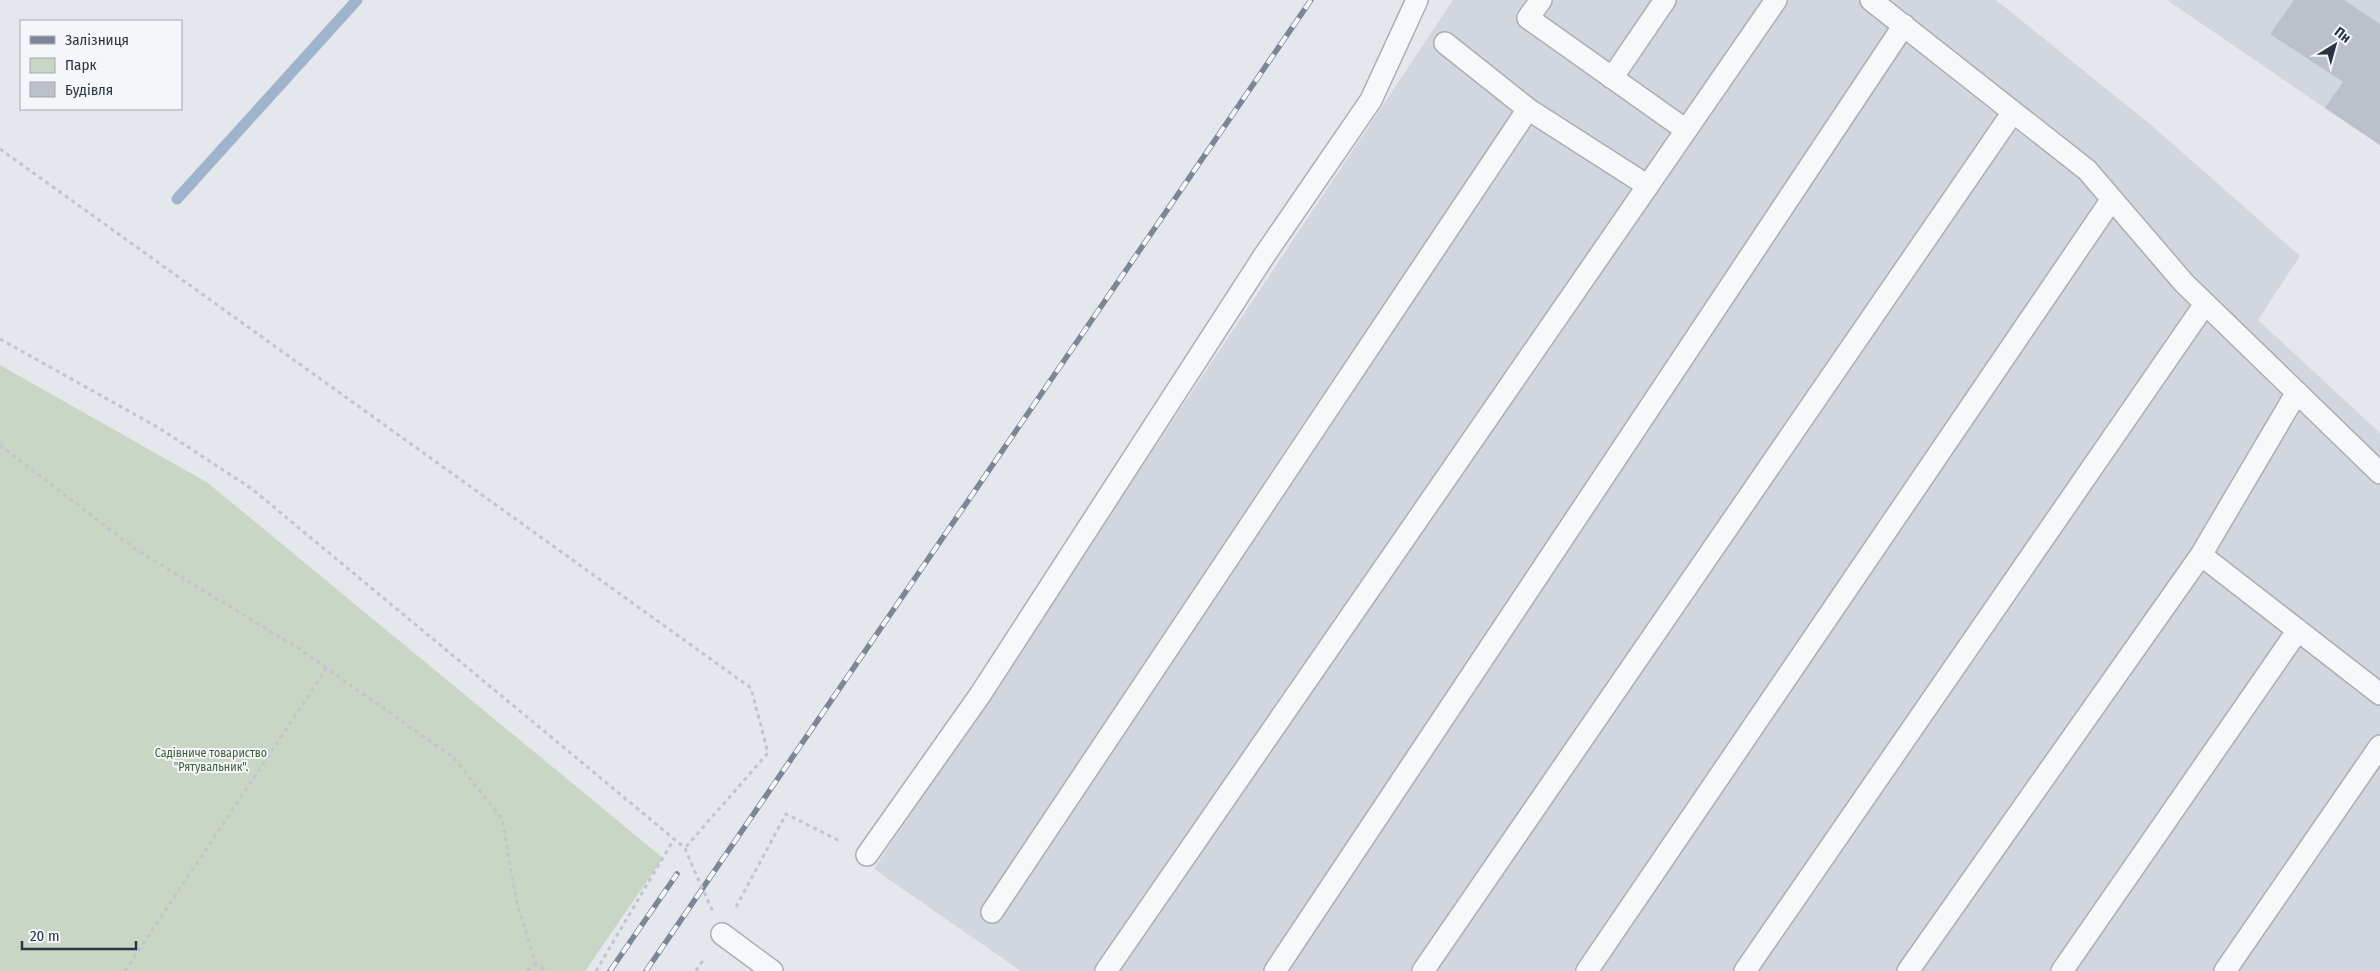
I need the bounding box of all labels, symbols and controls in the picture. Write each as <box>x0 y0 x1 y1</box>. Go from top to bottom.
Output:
legend <box>20 20 182 110</box>
north arrow <box>2310 20 2360 70</box>
text: Пн <box>2331 23 2354 47</box>
text: Залізниця <box>65 31 129 49</box>
text: Парк <box>65 56 96 74</box>
text: Будівля <box>65 81 113 99</box>
park label: Садівниче товариство "Рятувальник". <box>155 746 267 774</box>
scale bar <box>22 918 136 950</box>
text: 20 m <box>30 927 60 945</box>

